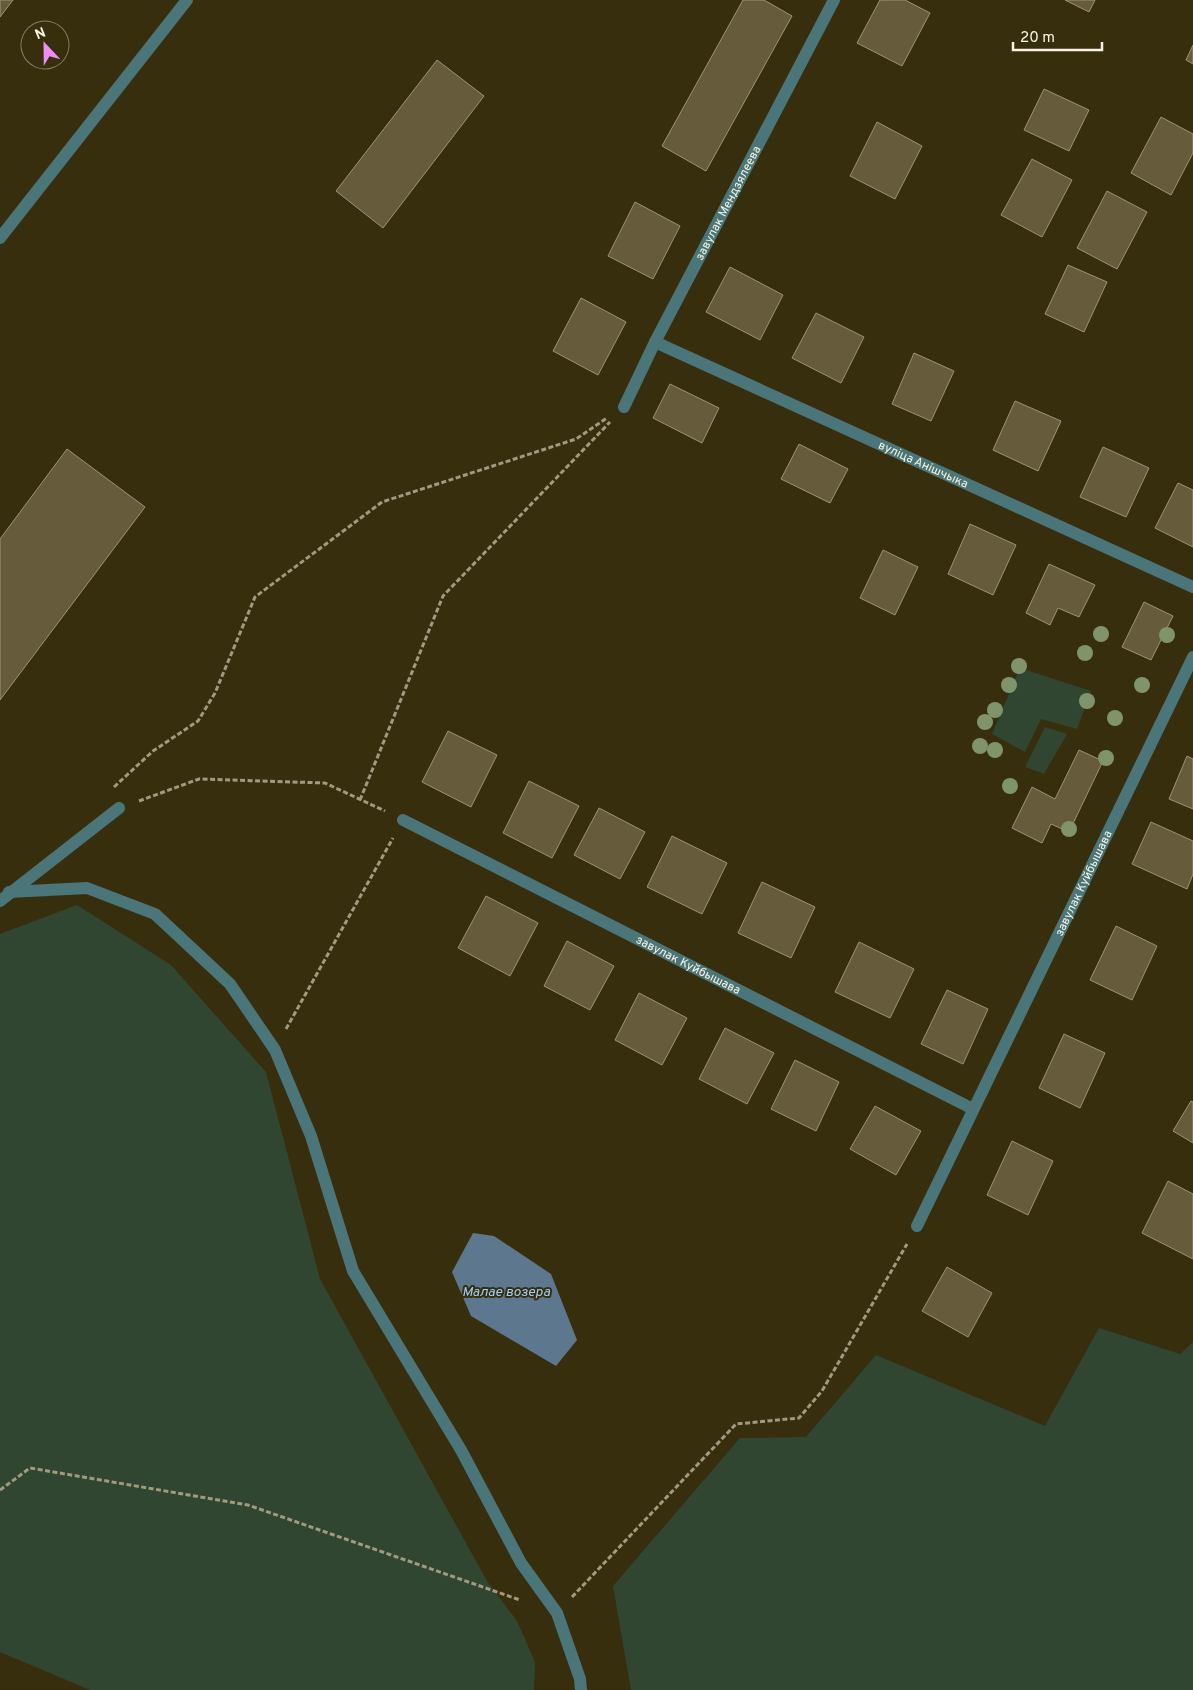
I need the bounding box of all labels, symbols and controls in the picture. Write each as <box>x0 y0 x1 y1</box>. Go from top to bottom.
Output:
north arrow <box>20 20 70 70</box>
scale bar <box>1013 20 1102 52</box>
text: N <box>33 25 49 44</box>
text: 20 m <box>1020 29 1055 48</box>
street label: завулак Мендзялеева <box>692 143 765 263</box>
street label: вуліца Анішчыка <box>876 438 971 493</box>
street label: завулак Куйбышава <box>1052 828 1117 939</box>
street label: завулак Куйбышава <box>633 932 743 999</box>
water label: Малае возера <box>462 1284 551 1301</box>

